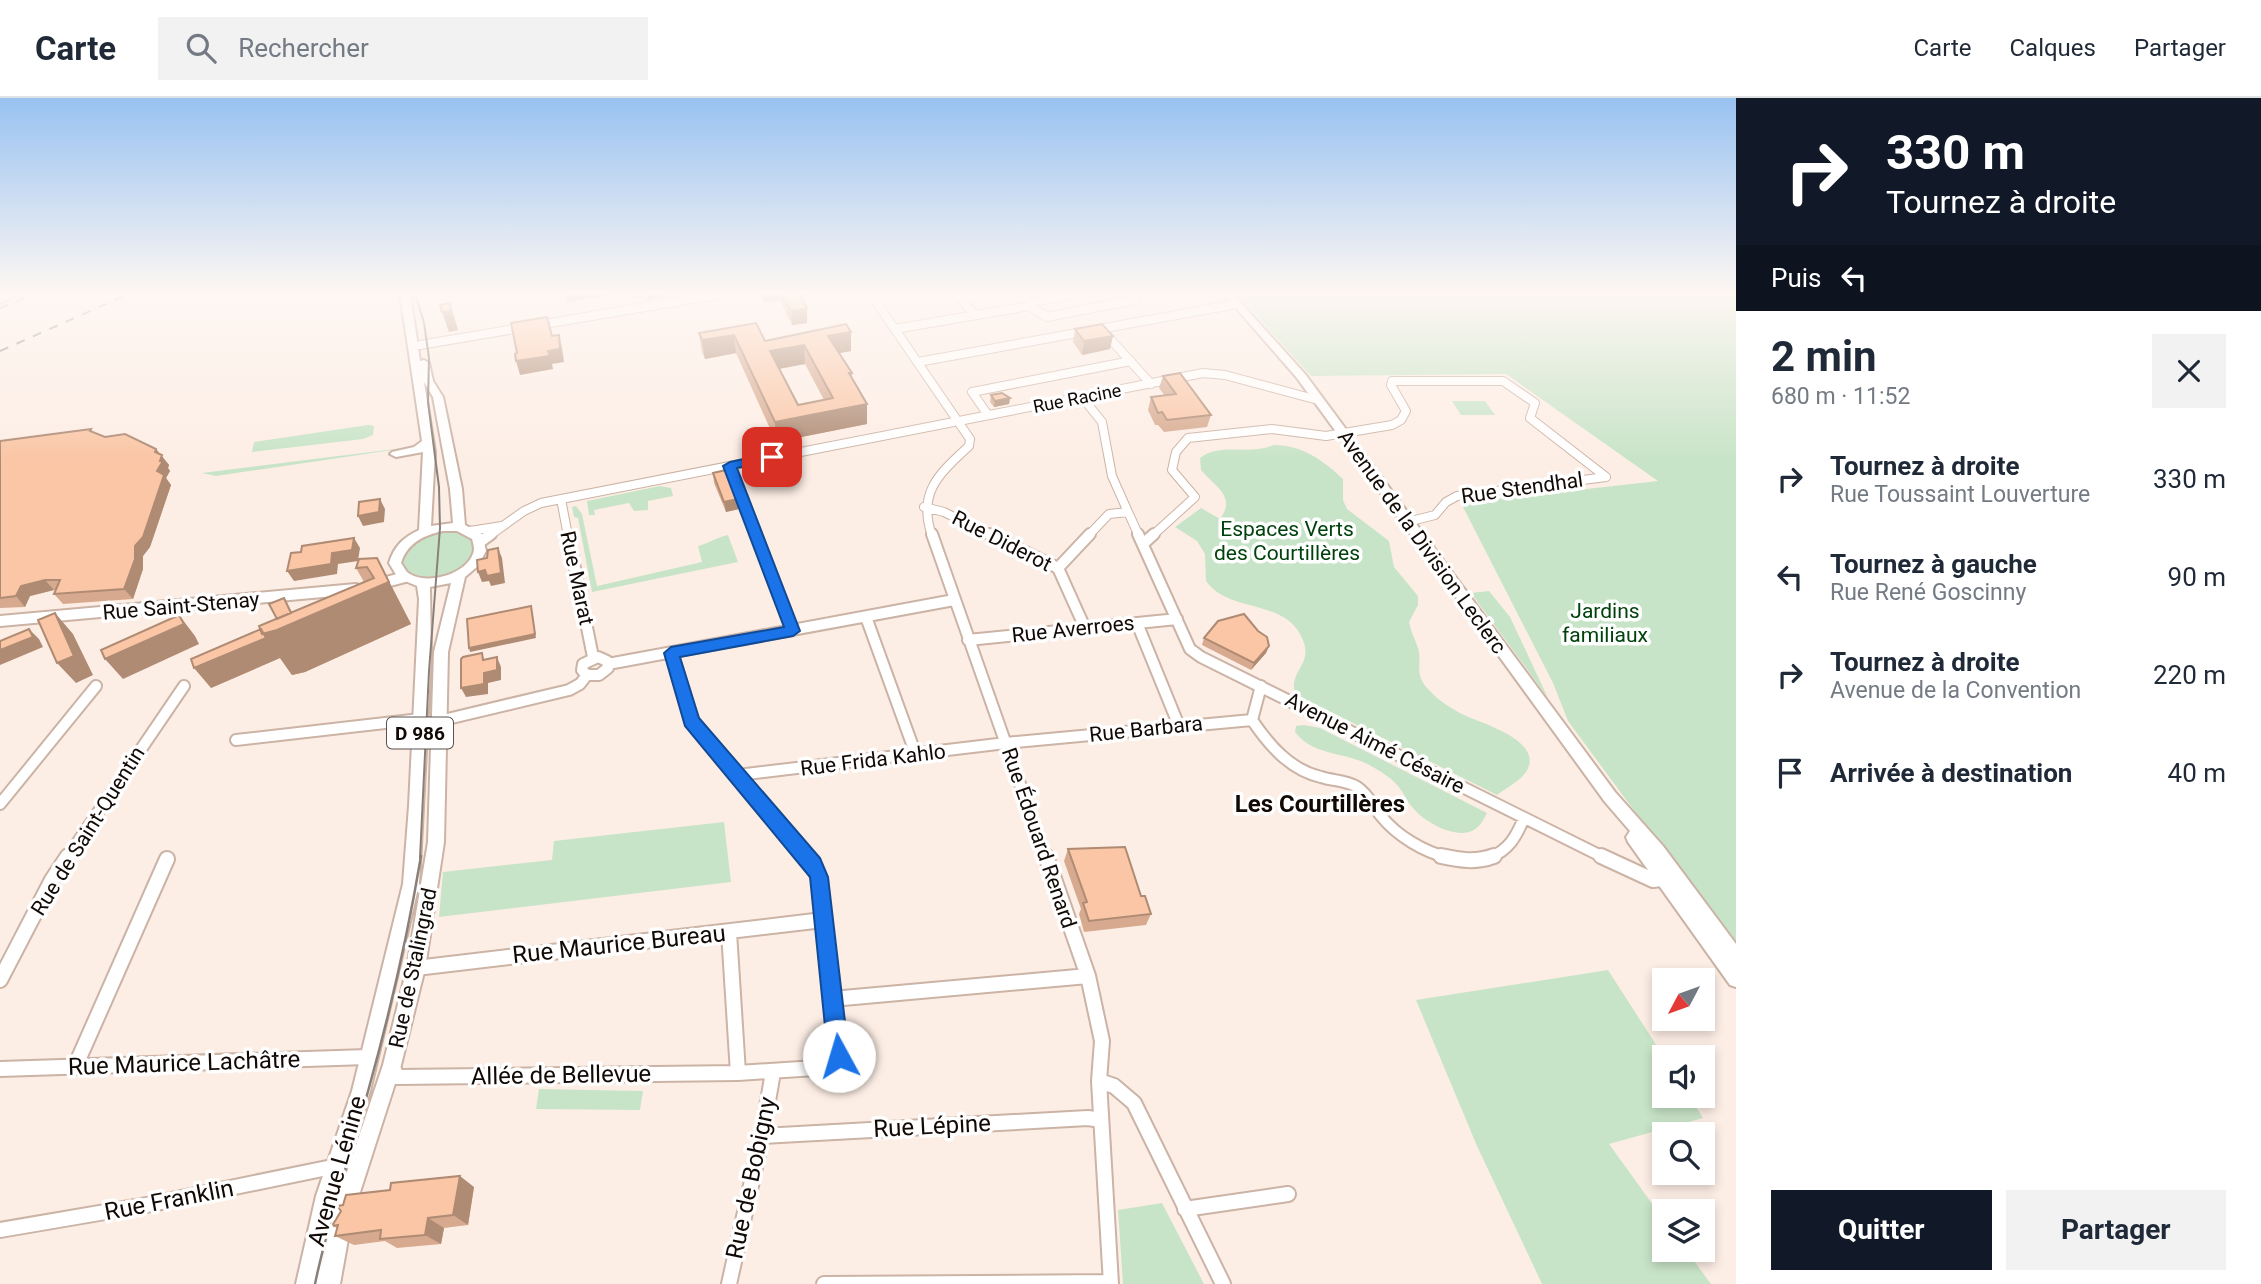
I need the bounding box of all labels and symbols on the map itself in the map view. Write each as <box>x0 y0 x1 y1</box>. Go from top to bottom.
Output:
street label: Rue Racine <box>1031 379 1123 417</box>
street label: Avenue de la Division Leclerc <box>1333 426 1511 658</box>
pin <box>742 427 802 487</box>
street label: Rue Stendhal <box>1459 468 1585 508</box>
street label: Rue Diderot <box>948 506 1056 576</box>
park label: Espaces Verts des Courtillères <box>1214 517 1360 565</box>
street label: Rue Marat <box>555 529 599 627</box>
street label: Rue Saint-Stenay <box>102 587 261 625</box>
park label: Jardins familiaux <box>1562 599 1648 647</box>
street label: Rue Averroes <box>1010 611 1136 647</box>
street label: Avenue Aimé Césaire <box>1281 687 1469 799</box>
street label: Rue Barbara <box>1088 711 1204 747</box>
road number: D 986 <box>387 718 453 748</box>
street label: Rue Frida Kahlo <box>799 739 947 781</box>
street label: Rue de Saint-Quentin <box>26 742 150 920</box>
street label: Rue Édouard Renard <box>997 745 1081 931</box>
district label: Les Courtillères <box>1235 790 1405 818</box>
street label: Rue de Stalingrad <box>384 886 442 1050</box>
street label: Rue Maurice Bureau <box>511 919 727 969</box>
north arrow <box>1652 968 1715 1031</box>
position arrow <box>802 1019 876 1093</box>
street label: Rue Maurice Lachâtre <box>67 1045 301 1081</box>
street label: Allée de Bellevue <box>471 1059 651 1091</box>
street label: Avenue Lénine <box>302 1093 372 1249</box>
street label: Rue de Bobigny <box>720 1094 782 1262</box>
street label: Rue Lépine <box>873 1109 991 1143</box>
street label: Rue Franklin <box>102 1174 236 1226</box>

